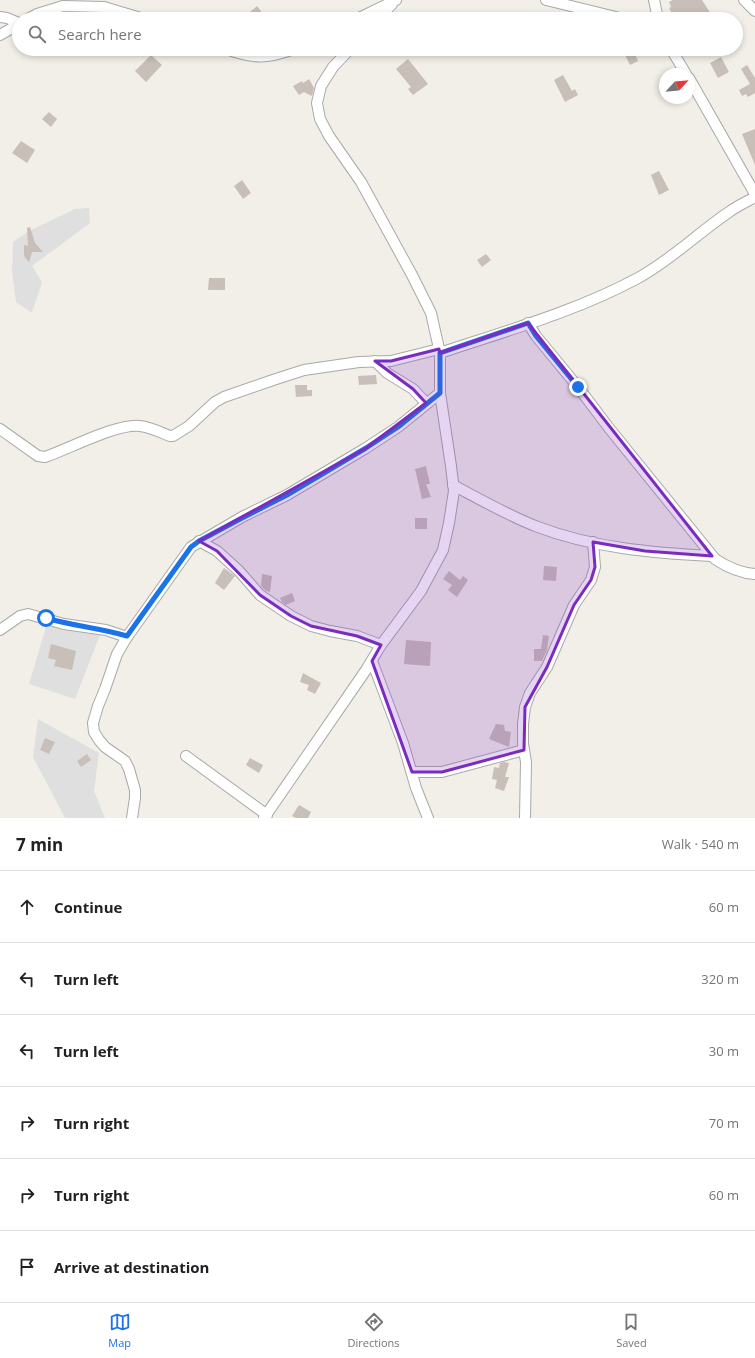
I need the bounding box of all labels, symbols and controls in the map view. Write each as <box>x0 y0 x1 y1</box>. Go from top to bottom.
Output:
search box <box>12 12 743 56</box>
icon: search <box>26 23 48 45</box>
text: Search here <box>58 24 142 44</box>
north arrow <box>659 68 695 104</box>
route end <box>569 378 587 396</box>
route start <box>37 609 55 627</box>
text: 7 min <box>16 833 63 856</box>
text: Walk · 540 m <box>662 835 739 853</box>
icon: ahead <box>16 896 38 918</box>
text: Continue <box>54 897 122 917</box>
text: 60 m <box>709 898 739 916</box>
icon: left <box>16 968 38 990</box>
text: Turn left <box>54 969 119 989</box>
text: 320 m <box>701 970 739 988</box>
icon: left <box>16 1040 38 1062</box>
text: Turn left <box>54 1041 119 1061</box>
text: 30 m <box>709 1042 739 1060</box>
icon: right <box>16 1112 38 1134</box>
text: Turn right <box>54 1113 129 1133</box>
text: 70 m <box>709 1114 739 1132</box>
icon: right <box>16 1184 38 1206</box>
text: Turn right <box>54 1185 129 1205</box>
text: 60 m <box>709 1186 739 1204</box>
icon: arrive <box>16 1256 38 1278</box>
text: Arrive at destination <box>54 1257 209 1277</box>
tab: Map <box>108 1311 131 1350</box>
tab: Directions <box>348 1311 400 1350</box>
tab: Saved <box>616 1311 647 1350</box>

